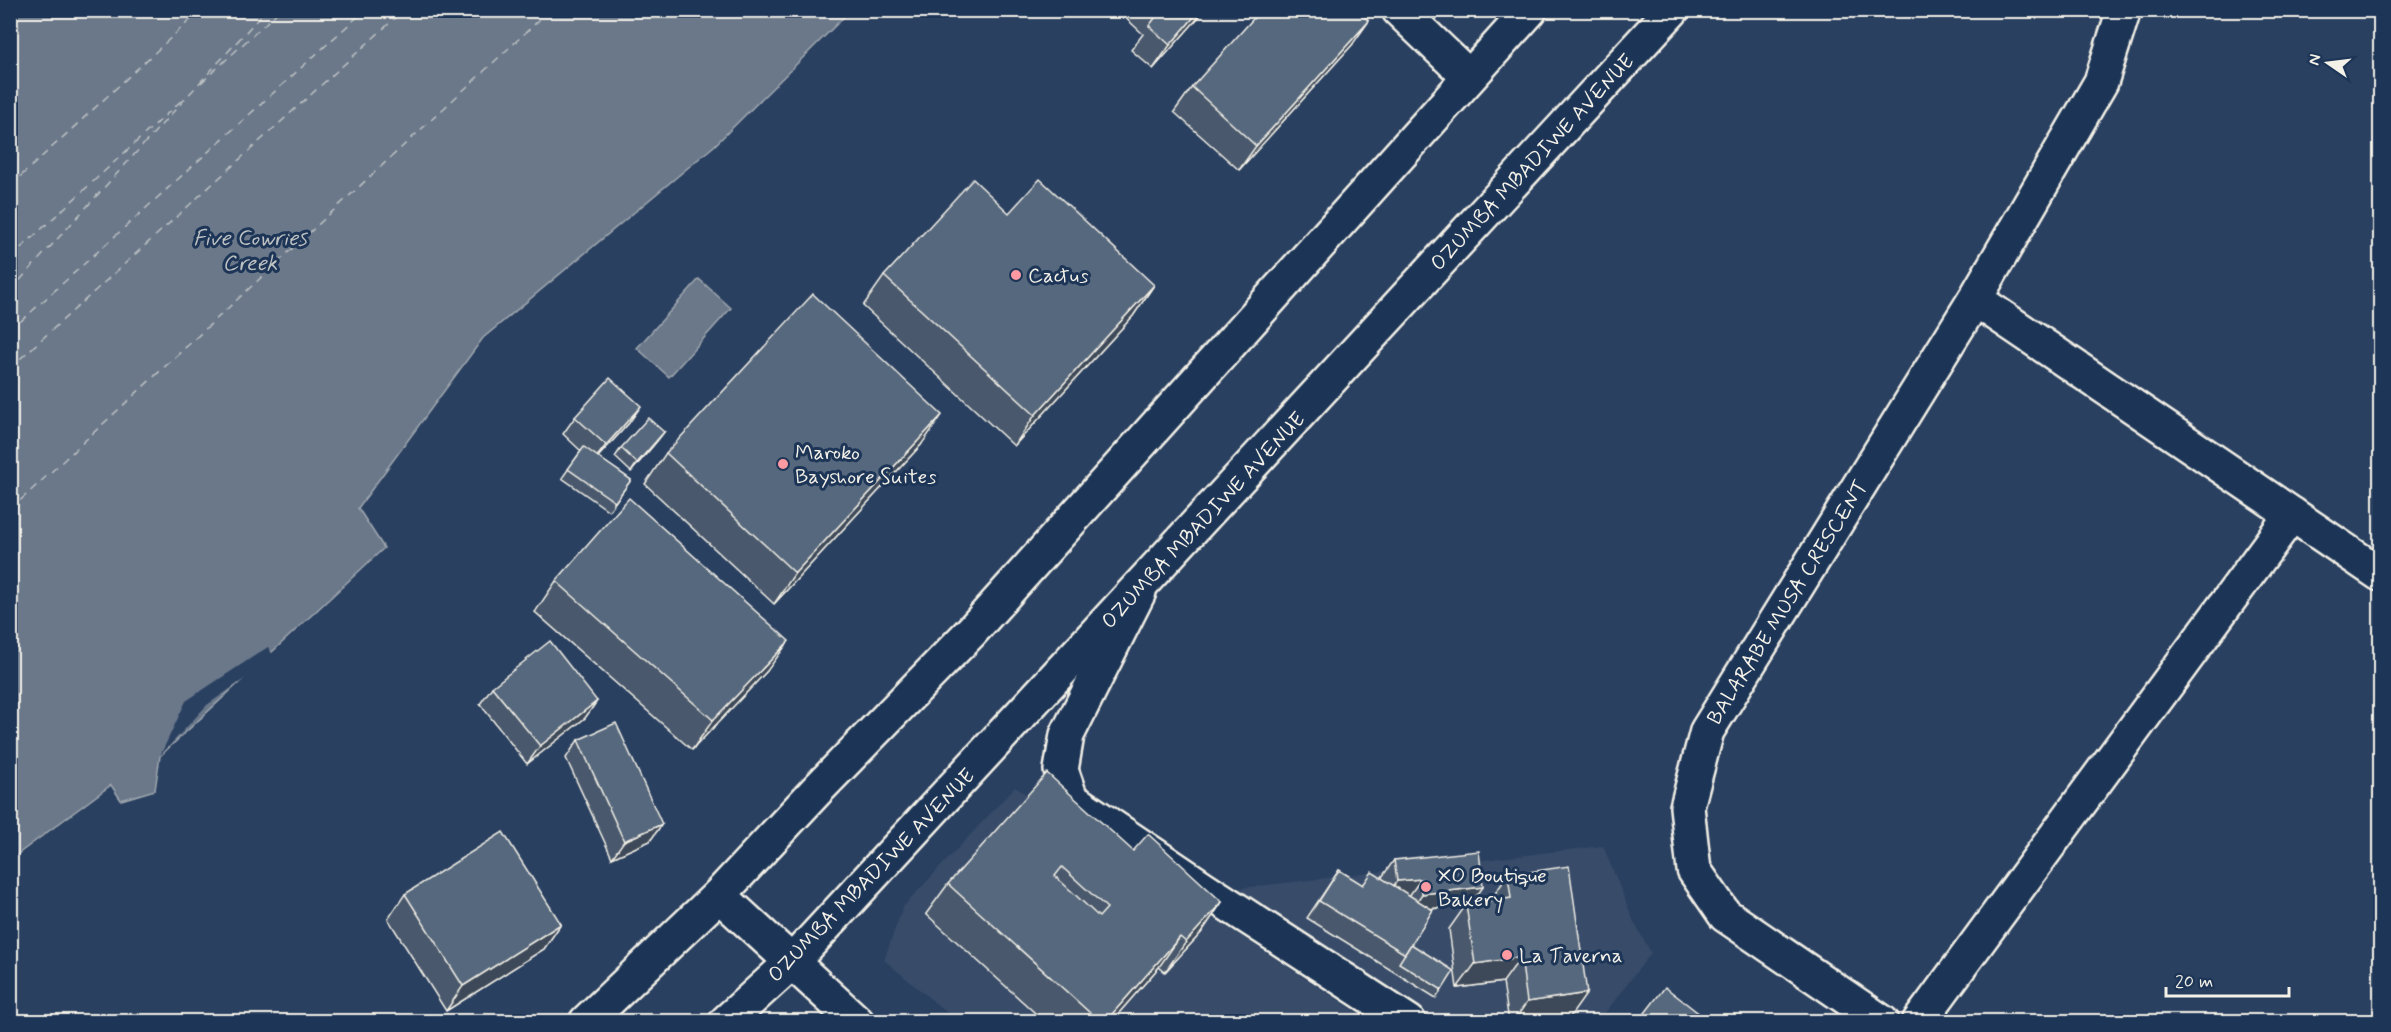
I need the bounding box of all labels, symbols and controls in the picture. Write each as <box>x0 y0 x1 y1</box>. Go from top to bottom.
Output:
north arrow <box>2298 33 2358 93</box>
street label: OZUMBA MBADIWE AVENUE <box>1424 48 1641 277</box>
text: N <box>2303 52 2326 67</box>
water label: Five Cowries Creek <box>193 225 309 278</box>
place label: Cactus <box>1028 262 1088 290</box>
marker: Cactus <box>1009 268 1023 282</box>
street label: OZUMBA MBADIWE AVENUE <box>1095 406 1312 635</box>
place label: Maroko Bayshore Suites <box>795 439 937 491</box>
marker: Maroko Bayshore Suites <box>776 457 790 471</box>
street label: BALARABE MUSA CRESCENT <box>1701 475 1875 730</box>
street label: OZUMBA MBADIWE AVENUE <box>762 763 982 989</box>
place label: XO Boutique Bakery <box>1438 862 1547 914</box>
marker: XO Boutique Bakery <box>1419 880 1433 894</box>
place label: La Taverna <box>1519 942 1623 970</box>
marker: La Taverna <box>1500 948 1514 962</box>
scale bar <box>2166 960 2289 998</box>
text: 20 m <box>2175 970 2213 994</box>

